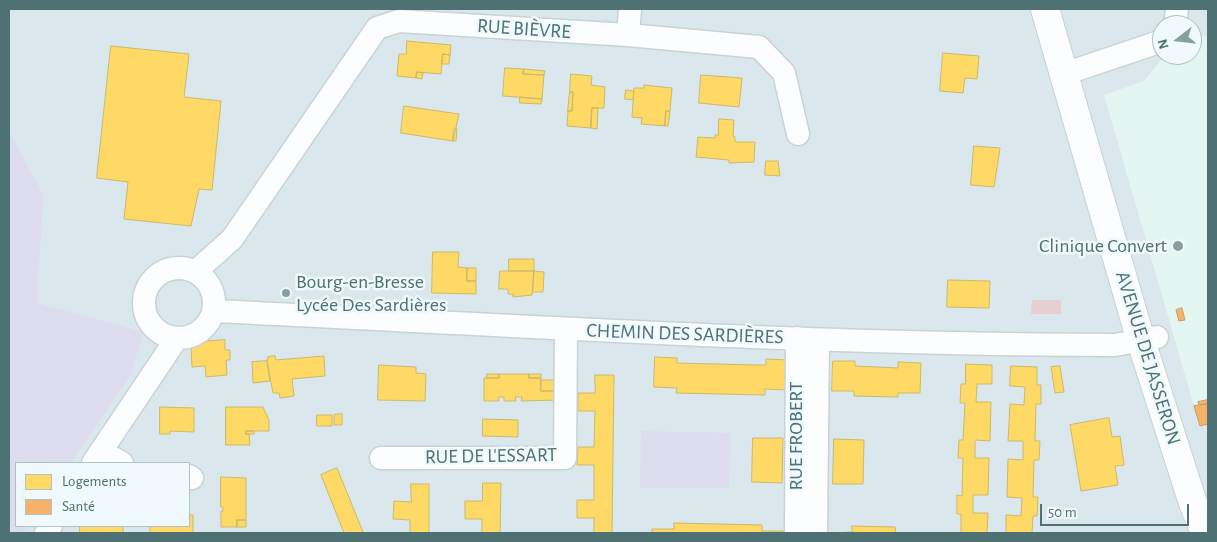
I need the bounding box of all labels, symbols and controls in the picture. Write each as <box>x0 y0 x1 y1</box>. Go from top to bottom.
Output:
street label: RUE BIÈVRE <box>476 14 572 44</box>
north arrow <box>1152 15 1202 65</box>
text: N <box>1155 37 1172 50</box>
place label: Clinique Convert <box>1039 234 1167 258</box>
marker: Clinique Convert <box>1171 239 1185 253</box>
street label: AVENUE DE JASSERON <box>1110 268 1186 448</box>
place label: Bourg-en-Bresse Lycée Des Sardières <box>296 270 446 317</box>
marker: Bourg-en-Bresse Lycée Des Sardières <box>280 287 292 299</box>
street label: CHEMIN DES SARDIÈRES <box>586 319 784 349</box>
street label: RUE FROBERT <box>784 382 808 490</box>
street label: RUE DE L'ESSART <box>425 443 557 469</box>
legend <box>15 462 190 527</box>
text: Logements <box>62 474 127 489</box>
scale bar <box>1042 494 1191 526</box>
text: Santé <box>62 499 95 514</box>
text: 50 m <box>1048 505 1077 520</box>

